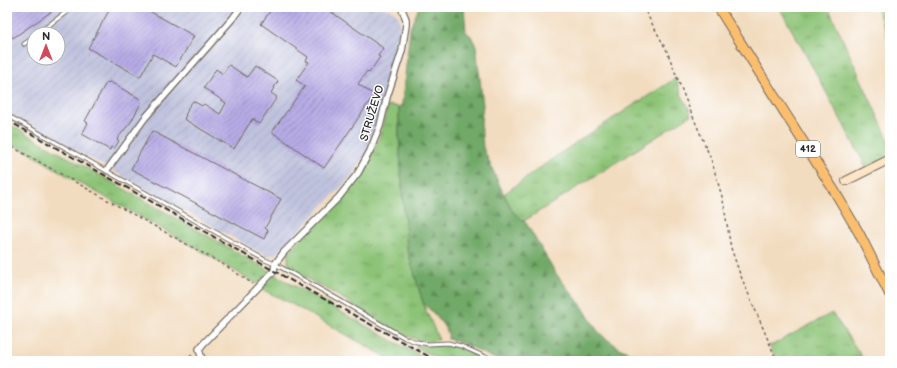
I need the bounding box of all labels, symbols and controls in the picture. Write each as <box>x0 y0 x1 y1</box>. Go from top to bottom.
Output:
north arrow <box>26 26 66 66</box>
text: N <box>42 30 50 43</box>
street label: STRUŽEVO <box>356 83 387 143</box>
road number: 412 <box>796 141 820 157</box>

